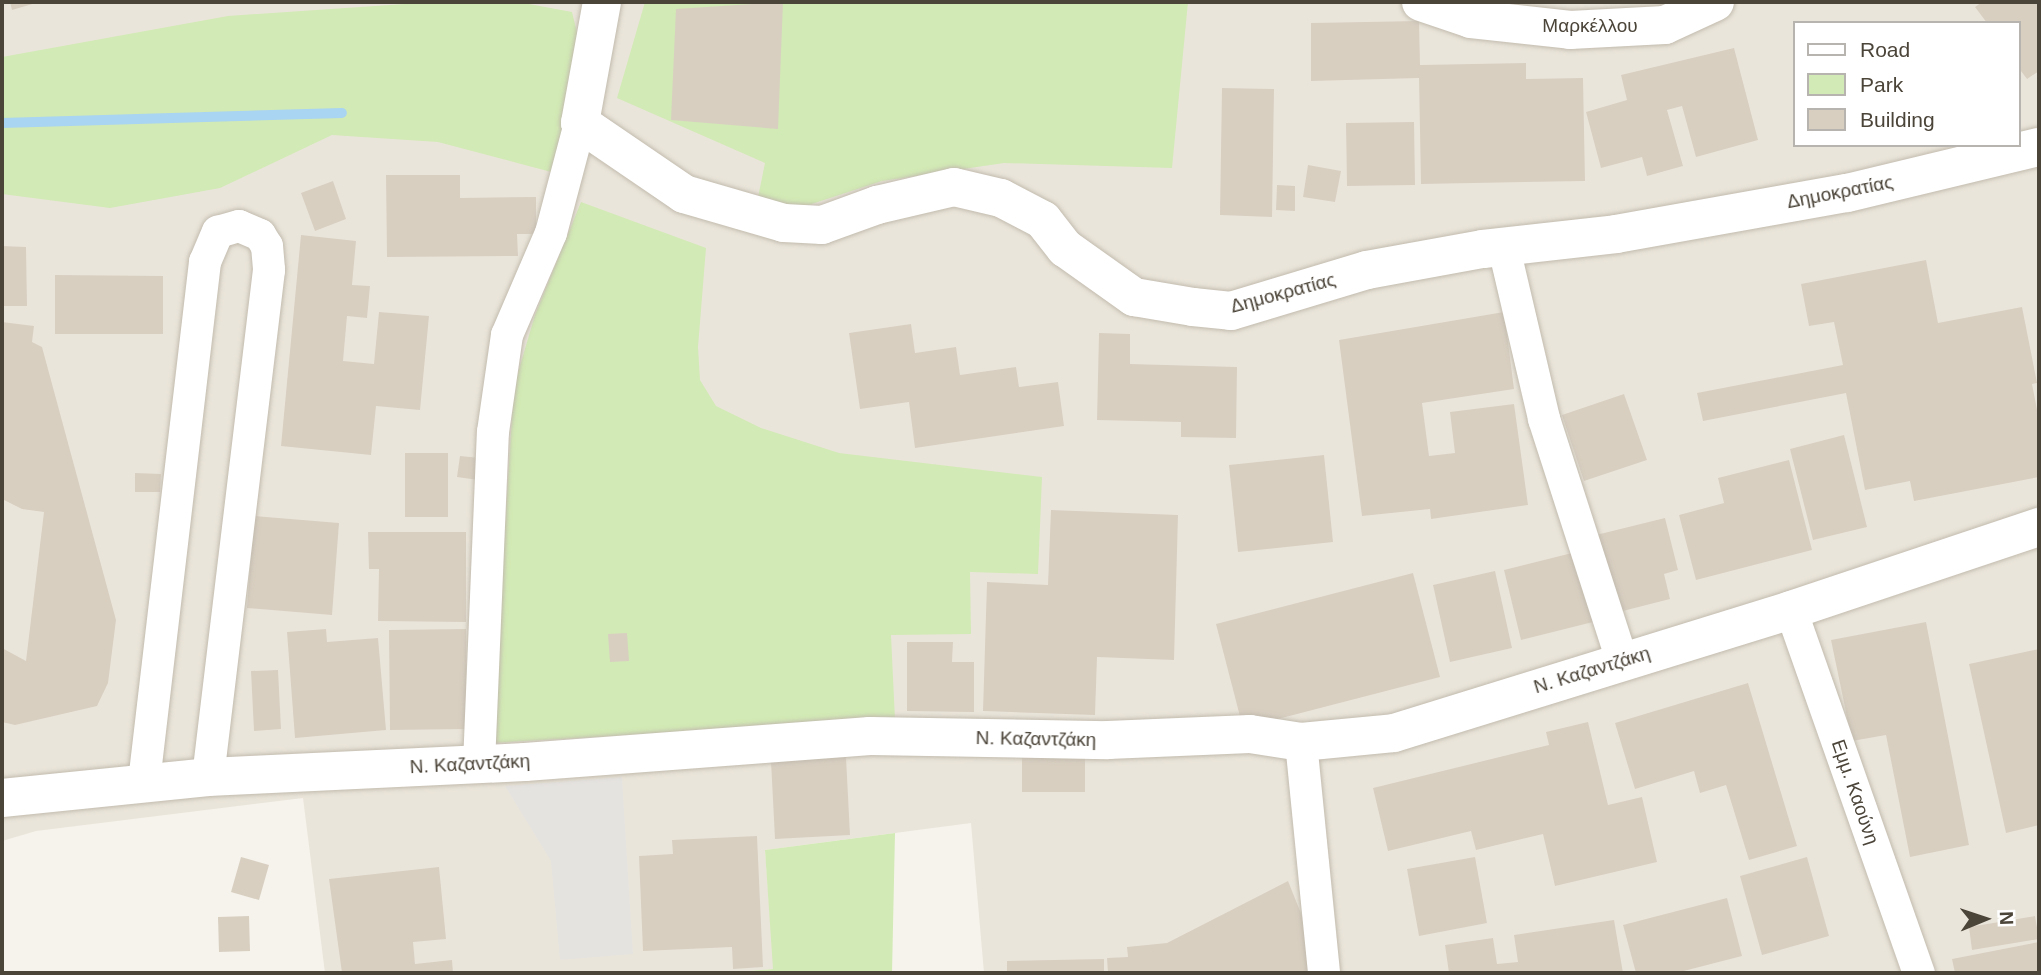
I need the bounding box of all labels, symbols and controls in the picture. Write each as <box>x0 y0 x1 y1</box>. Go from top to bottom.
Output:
street label: Μαρκέλλου <box>1542 15 1638 37</box>
legend <box>1792 21 2020 147</box>
text: Road <box>1860 38 1910 61</box>
text: Park <box>1860 73 1903 96</box>
text: Building <box>1860 108 1935 131</box>
street label: Δημοκρατίας <box>1785 171 1895 213</box>
street label: Δημοκρατίας <box>1228 268 1338 318</box>
street label: Ν. Καζαντζάκη <box>1531 641 1653 699</box>
street label: Ν. Καζαντζάκη <box>975 727 1097 751</box>
street label: Εμμ. Καούνη <box>1826 736 1884 848</box>
street label: Ν. Καζαντζάκη <box>409 749 531 779</box>
north arrow <box>1950 884 2020 954</box>
text: N <box>1996 911 2017 925</box>

